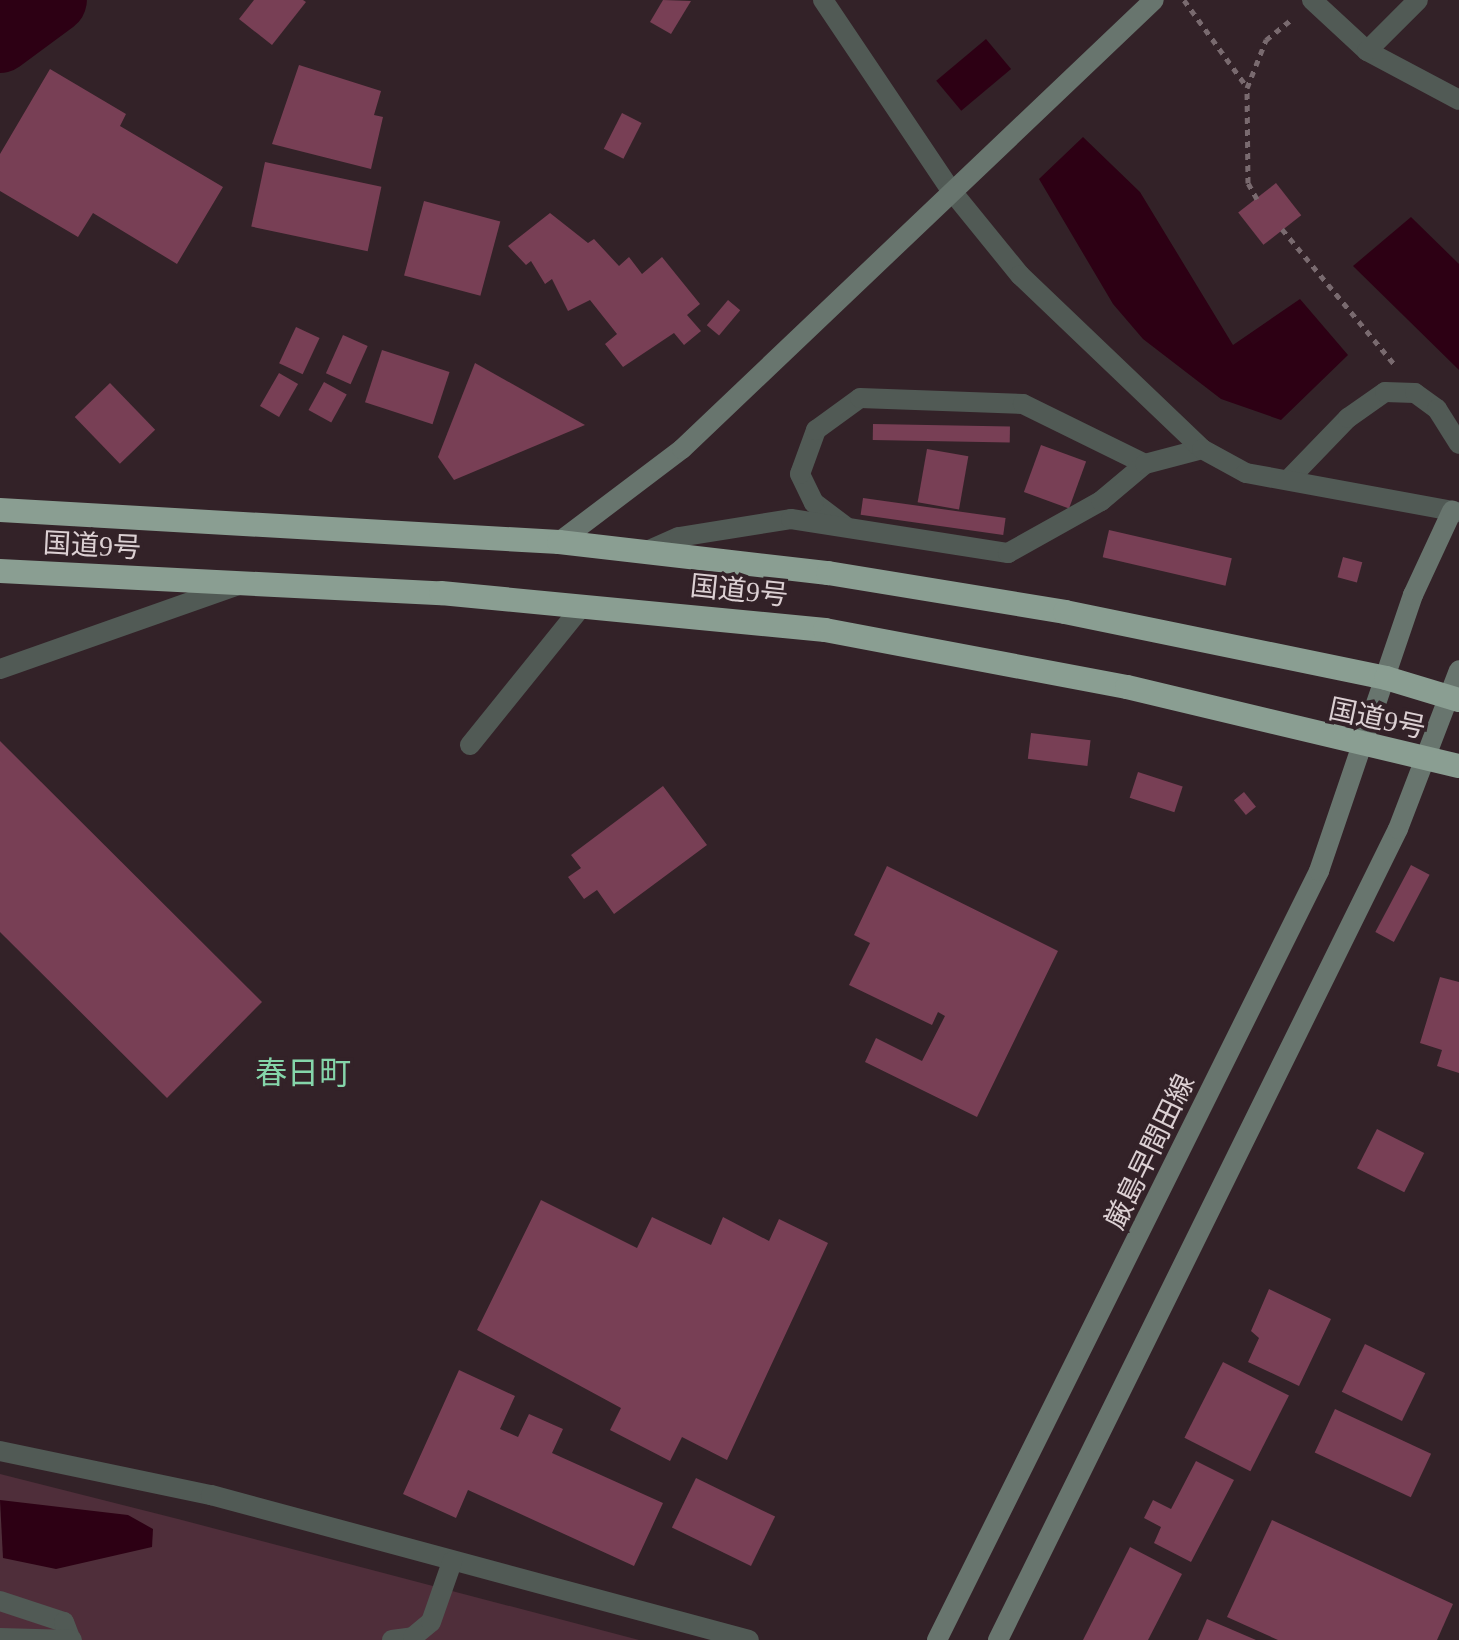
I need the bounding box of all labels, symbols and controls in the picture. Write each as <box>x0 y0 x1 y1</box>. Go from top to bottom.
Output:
street label: 国道9号 <box>42 527 142 565</box>
street label: 国道9号 <box>689 569 789 613</box>
street label: 国道9号 <box>1326 692 1428 746</box>
district label: 春日町 <box>255 1054 351 1092</box>
street label: 厳島早間田線 <box>1098 1069 1202 1235</box>

